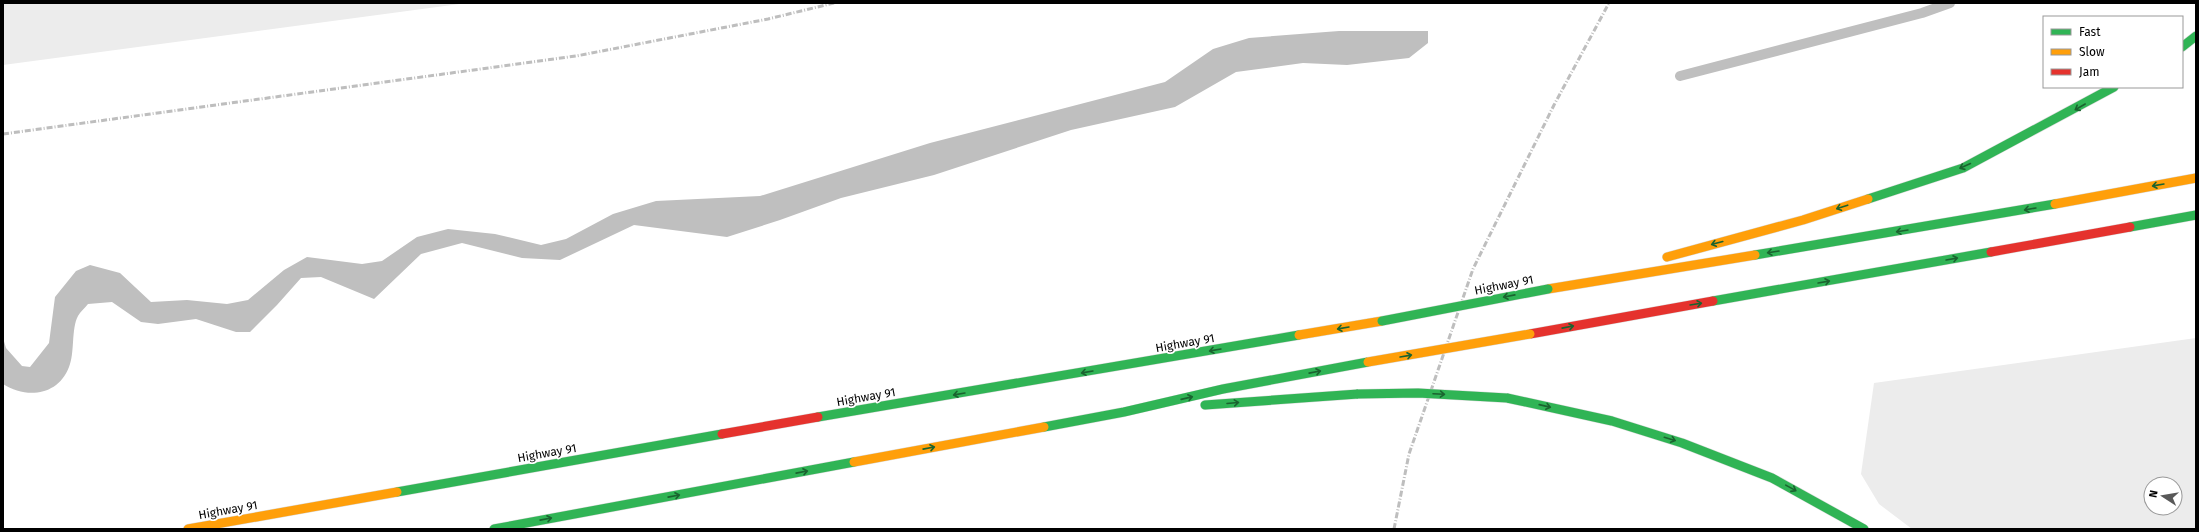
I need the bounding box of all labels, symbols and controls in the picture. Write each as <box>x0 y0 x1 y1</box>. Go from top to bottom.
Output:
legend <box>2043 16 2183 88</box>
text: Fast <box>2079 25 2101 39</box>
text: Slow <box>2079 45 2105 59</box>
text: Jam <box>2079 65 2099 79</box>
one-way arrow <box>2075 103 2087 111</box>
one-way arrow <box>1959 163 1971 170</box>
one-way arrow <box>2152 181 2165 189</box>
one-way arrow <box>1836 204 1848 212</box>
one-way arrow <box>2024 205 2037 213</box>
one-way arrow <box>1896 227 1909 235</box>
one-way arrow <box>1711 240 1724 247</box>
one-way arrow <box>1767 248 1780 256</box>
one-way arrow <box>1945 255 1958 263</box>
street label: Highway 91 <box>1473 272 1535 298</box>
one-way arrow <box>1817 278 1830 286</box>
one-way arrow <box>1503 292 1516 300</box>
one-way arrow <box>1689 300 1702 308</box>
one-way arrow <box>1561 322 1574 330</box>
one-way arrow <box>1337 324 1350 332</box>
street label: Highway 91 <box>1154 331 1216 355</box>
one-way arrow <box>1209 346 1222 354</box>
one-way arrow <box>1399 352 1412 360</box>
one-way arrow <box>1081 368 1094 376</box>
one-way arrow <box>1308 368 1321 376</box>
street label: Highway 91 <box>835 385 897 409</box>
one-way arrow <box>953 390 966 398</box>
one-way arrow <box>1432 390 1445 397</box>
one-way arrow <box>1180 393 1193 401</box>
one-way arrow <box>1226 399 1239 407</box>
one-way arrow <box>1538 403 1551 411</box>
one-way arrow <box>1664 436 1677 443</box>
street label: Highway 91 <box>516 441 578 465</box>
one-way arrow <box>923 444 936 452</box>
one-way arrow <box>795 467 808 475</box>
north arrow <box>2143 476 2183 516</box>
one-way arrow <box>1785 485 1797 492</box>
text: N <box>2147 489 2161 499</box>
one-way arrow <box>667 491 680 499</box>
street label: Highway 91 <box>197 498 259 522</box>
one-way arrow <box>539 515 552 523</box>

